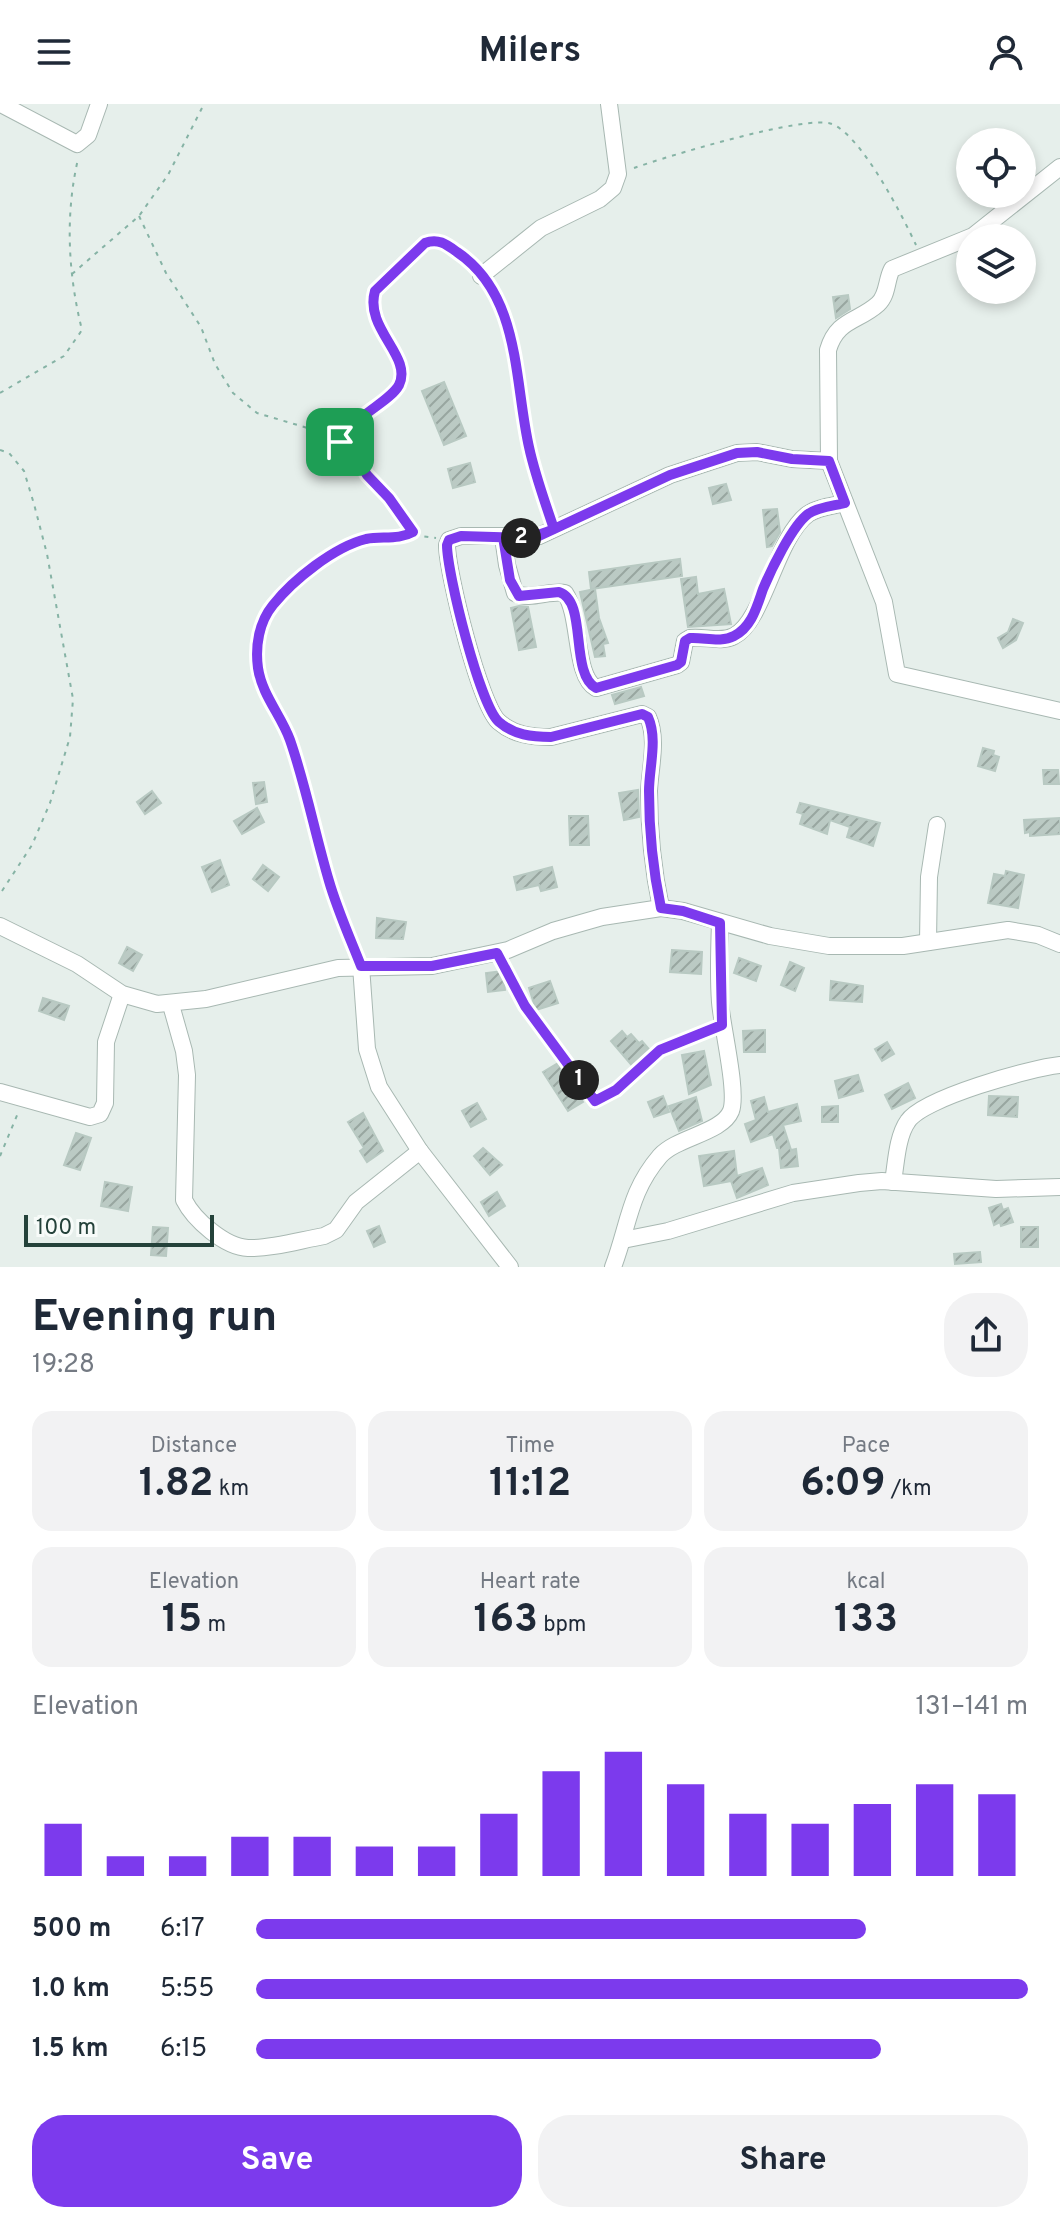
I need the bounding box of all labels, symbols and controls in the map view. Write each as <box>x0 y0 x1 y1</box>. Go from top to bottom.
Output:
text: Milers <box>479 29 581 75</box>
icon: menu <box>32 30 76 74</box>
icon: person <box>984 30 1028 74</box>
map controls <box>956 128 1036 304</box>
button: locate <box>956 128 1036 208</box>
button: layers <box>956 224 1036 304</box>
pin <box>306 408 374 476</box>
icon: arrive <box>318 420 362 464</box>
pin: 2 <box>501 518 541 558</box>
text: 2 <box>514 524 528 551</box>
pin: 1 <box>559 1060 599 1100</box>
text: 1 <box>575 1066 583 1093</box>
scale bar <box>24 1211 214 1247</box>
text: 100 m <box>36 1215 96 1242</box>
text: Evening run <box>32 1291 277 1347</box>
button: share <box>944 1293 1028 1377</box>
text: 19:28 <box>32 1349 95 1382</box>
text: Distance <box>151 1433 237 1460</box>
text: Time <box>505 1433 555 1460</box>
text: Pace <box>842 1433 890 1460</box>
text: 1.82 <box>139 1460 214 1510</box>
text: 11:12 <box>489 1460 571 1510</box>
text: 6:09 <box>800 1460 885 1510</box>
text: km <box>214 1476 249 1503</box>
text: /km <box>885 1476 932 1503</box>
text: Elevation <box>149 1569 239 1596</box>
text: Heart rate <box>480 1569 580 1596</box>
text: kcal <box>846 1569 886 1596</box>
text: 15 <box>162 1596 202 1646</box>
text: 163 <box>474 1596 538 1646</box>
text: 133 <box>834 1596 898 1646</box>
text: m <box>202 1612 226 1639</box>
text: bpm <box>538 1612 586 1639</box>
text: Elevation <box>32 1691 139 1724</box>
text: 131–141 m <box>915 1691 1028 1724</box>
text: 500 m <box>32 1913 111 1946</box>
text: 6:17 <box>160 1913 205 1946</box>
text: 1.0 km <box>32 1973 110 2006</box>
text: 5:55 <box>160 1973 214 2006</box>
text: 1.5 km <box>32 2033 109 2066</box>
text: 6:15 <box>160 2033 207 2066</box>
button: Save <box>32 2115 522 2207</box>
button: Share <box>538 2115 1028 2207</box>

